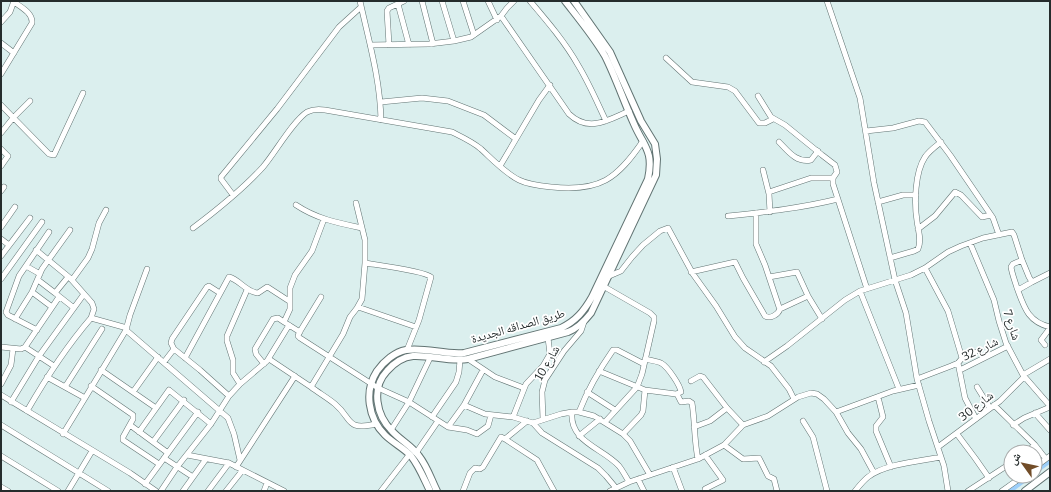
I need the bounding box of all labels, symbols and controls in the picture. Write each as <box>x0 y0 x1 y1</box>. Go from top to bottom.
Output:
street label: طريق الصداقه الجديدة <box>469 306 567 346</box>
street label: شارع 7 <box>1000 308 1024 342</box>
street label: شارع 32 <box>960 334 1001 365</box>
street label: شارع 10 <box>531 343 563 383</box>
street label: شارع 30 <box>956 388 997 425</box>
north arrow <box>1003 444 1043 484</box>
text: ش <box>1006 450 1025 468</box>

